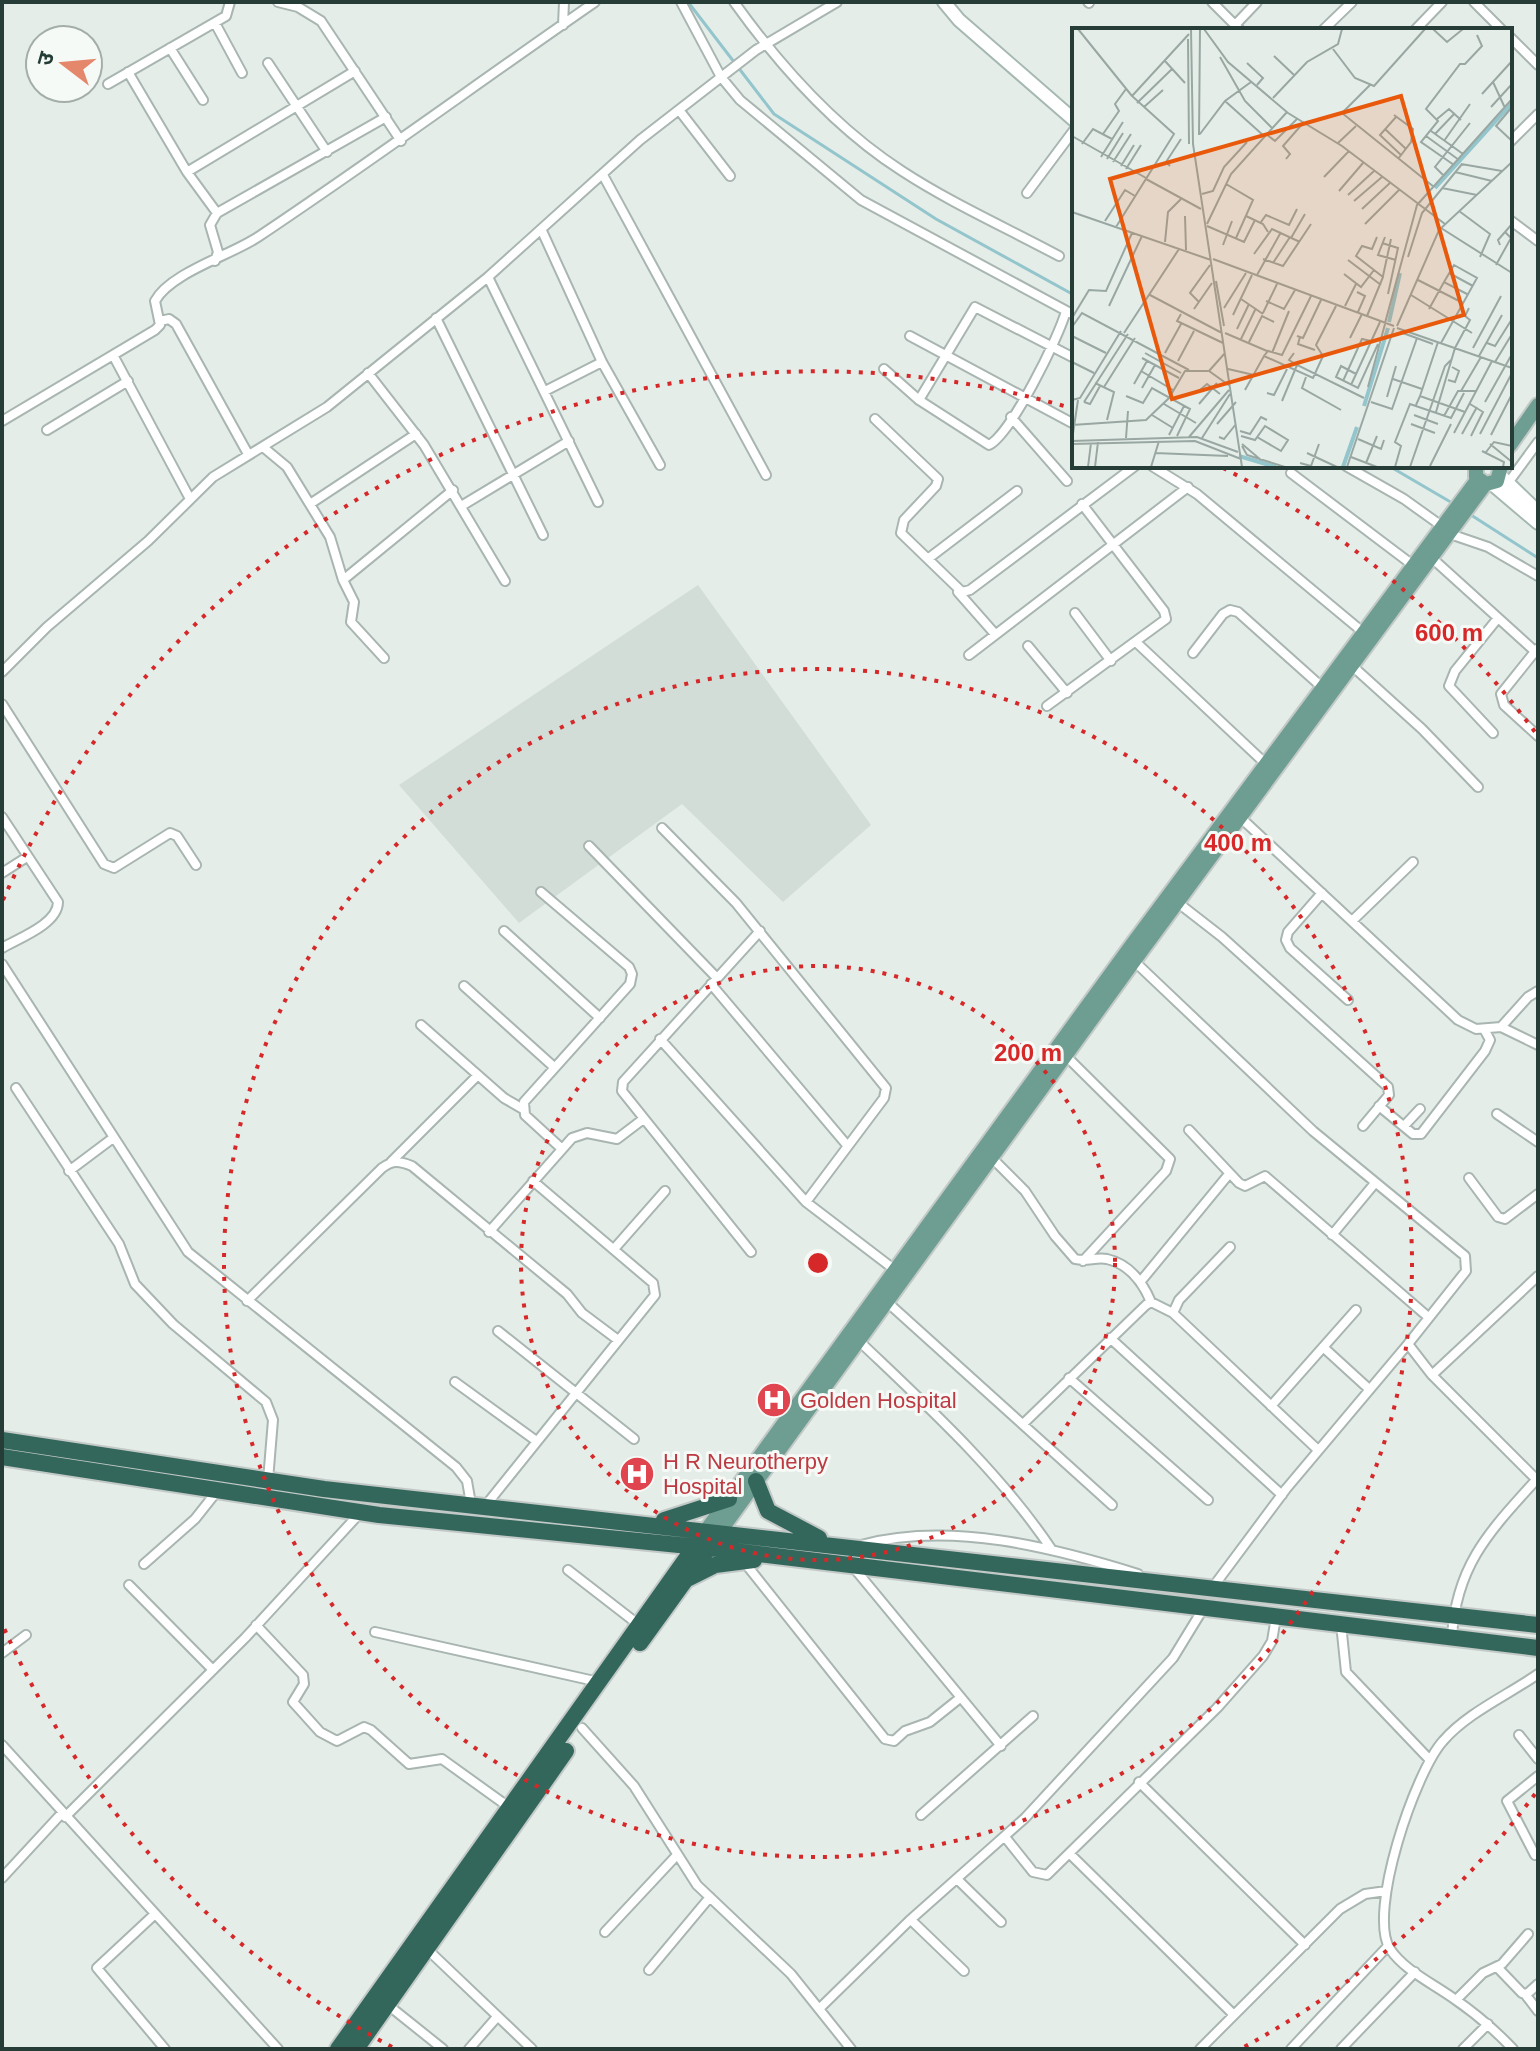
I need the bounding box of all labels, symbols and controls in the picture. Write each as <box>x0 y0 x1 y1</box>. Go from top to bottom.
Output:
north arrow <box>24 24 104 104</box>
inset map <box>1072 28 1512 468</box>
text: उ <box>31 48 59 68</box>
text: 600 m <box>1415 619 1483 646</box>
text: 400 m <box>1204 829 1272 856</box>
text: 200 m <box>994 1039 1062 1066</box>
centre of rings <box>804 1249 832 1277</box>
hospital icon: Golden Hospital <box>755 1381 793 1419</box>
place label: Golden Hospital <box>800 1388 957 1413</box>
place label: H R Neurotherpy Hospital <box>663 1449 828 1499</box>
hospital icon: H R Neurotherpy Hospital <box>618 1455 656 1493</box>

